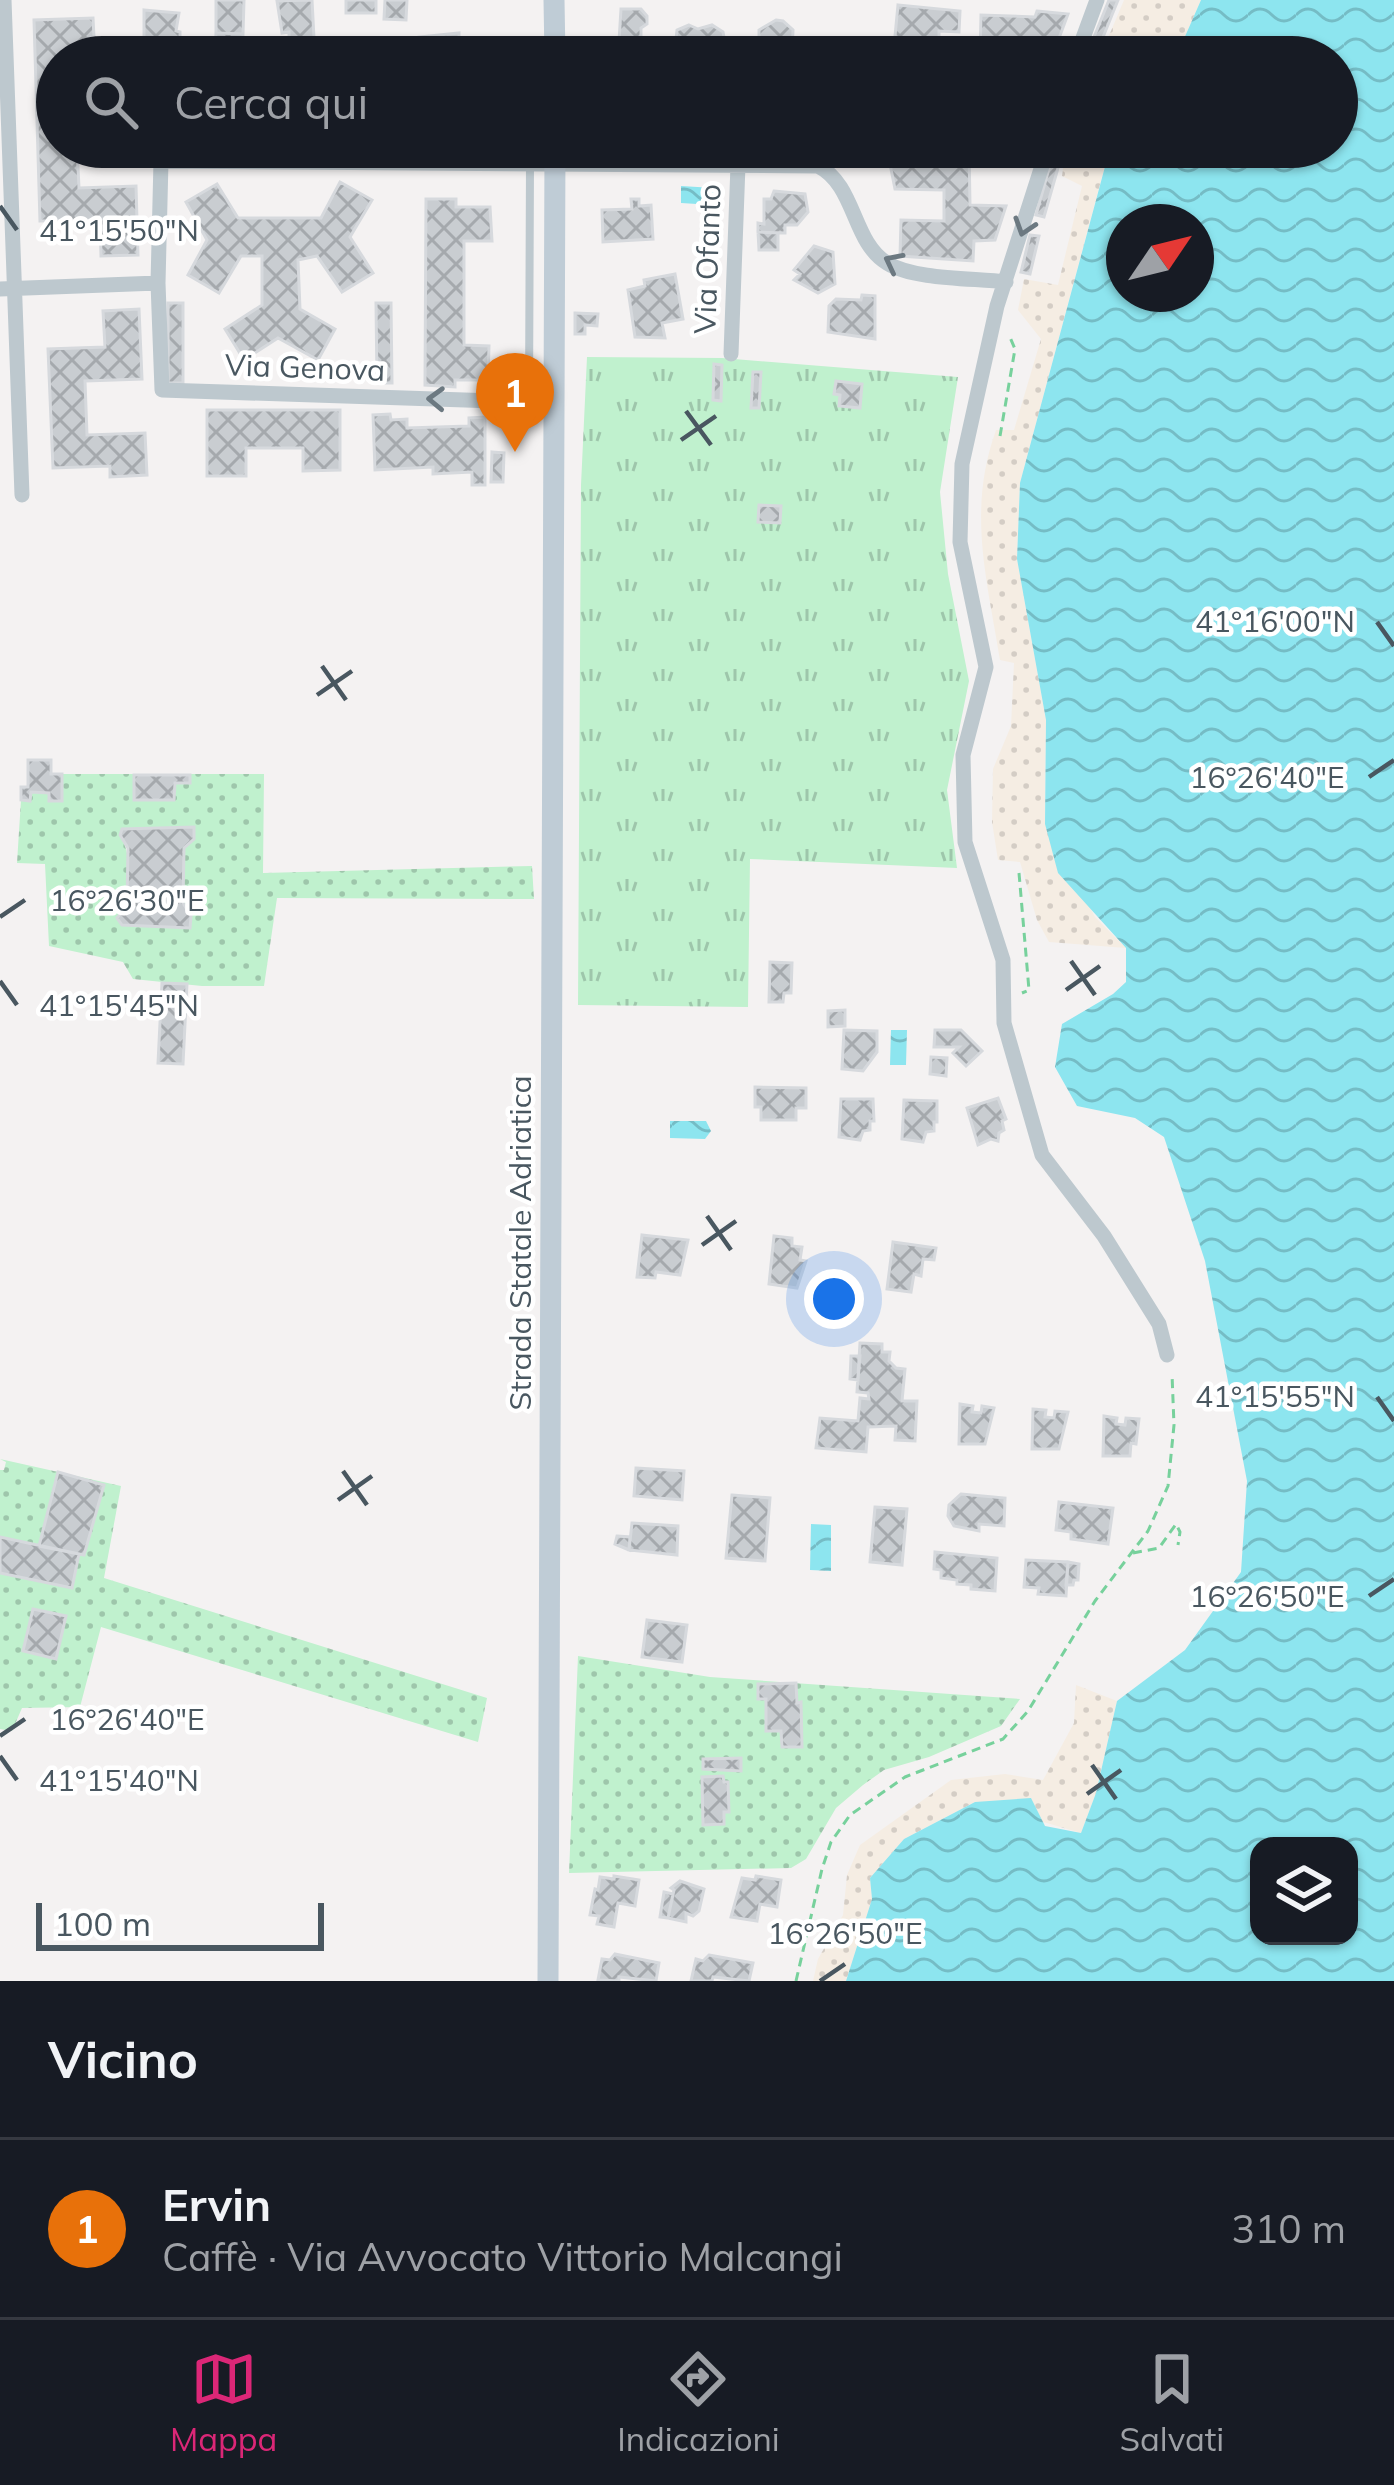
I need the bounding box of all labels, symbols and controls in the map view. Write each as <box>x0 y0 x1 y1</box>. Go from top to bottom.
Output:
search box <box>36 36 1358 168</box>
icon: search <box>78 69 144 135</box>
text: Cerca qui <box>174 74 368 130</box>
street label: Via Ofanto <box>685 183 729 335</box>
north arrow <box>1106 204 1214 312</box>
text: 41°15'50"N <box>39 211 199 249</box>
one-way arrow <box>1014 216 1039 237</box>
one-way arrow <box>884 254 906 277</box>
street label: Via Genova <box>224 345 386 389</box>
pin: 1 <box>476 353 554 452</box>
one-way arrow <box>426 386 445 412</box>
text: 41°16'00"N <box>1195 602 1355 640</box>
text: 16°26'40"E <box>1189 758 1345 796</box>
text: 16°26'30"E <box>49 881 205 919</box>
text: 41°15'45"N <box>39 986 199 1024</box>
street label: Strada Statale Adriatica <box>501 1076 539 1410</box>
your location <box>804 1269 864 1329</box>
text: 41°15'55"N <box>1195 1377 1355 1415</box>
text: 16°26'50"E <box>1189 1577 1345 1615</box>
text: 16°26'40"E <box>49 1700 205 1738</box>
text: 41°15'40"N <box>39 1761 199 1799</box>
map controls <box>1250 1837 1358 1945</box>
button: layers <box>1250 1837 1358 1945</box>
scale bar <box>36 1897 324 1950</box>
text: 100 m <box>54 1903 151 1944</box>
text: 16°26'50"E <box>767 1914 923 1952</box>
text: Vicino <box>48 2027 198 2091</box>
text: Ervin <box>162 2176 271 2232</box>
text: 1 <box>75 2204 99 2253</box>
text: 310 m <box>1231 2204 1346 2253</box>
text: Caffè · Via Avvocato Vittorio Malcangi <box>162 2232 843 2281</box>
tab: Mappa <box>170 2346 277 2459</box>
tab: Indicazioni <box>617 2346 780 2459</box>
tab: Salvati <box>1119 2346 1224 2459</box>

